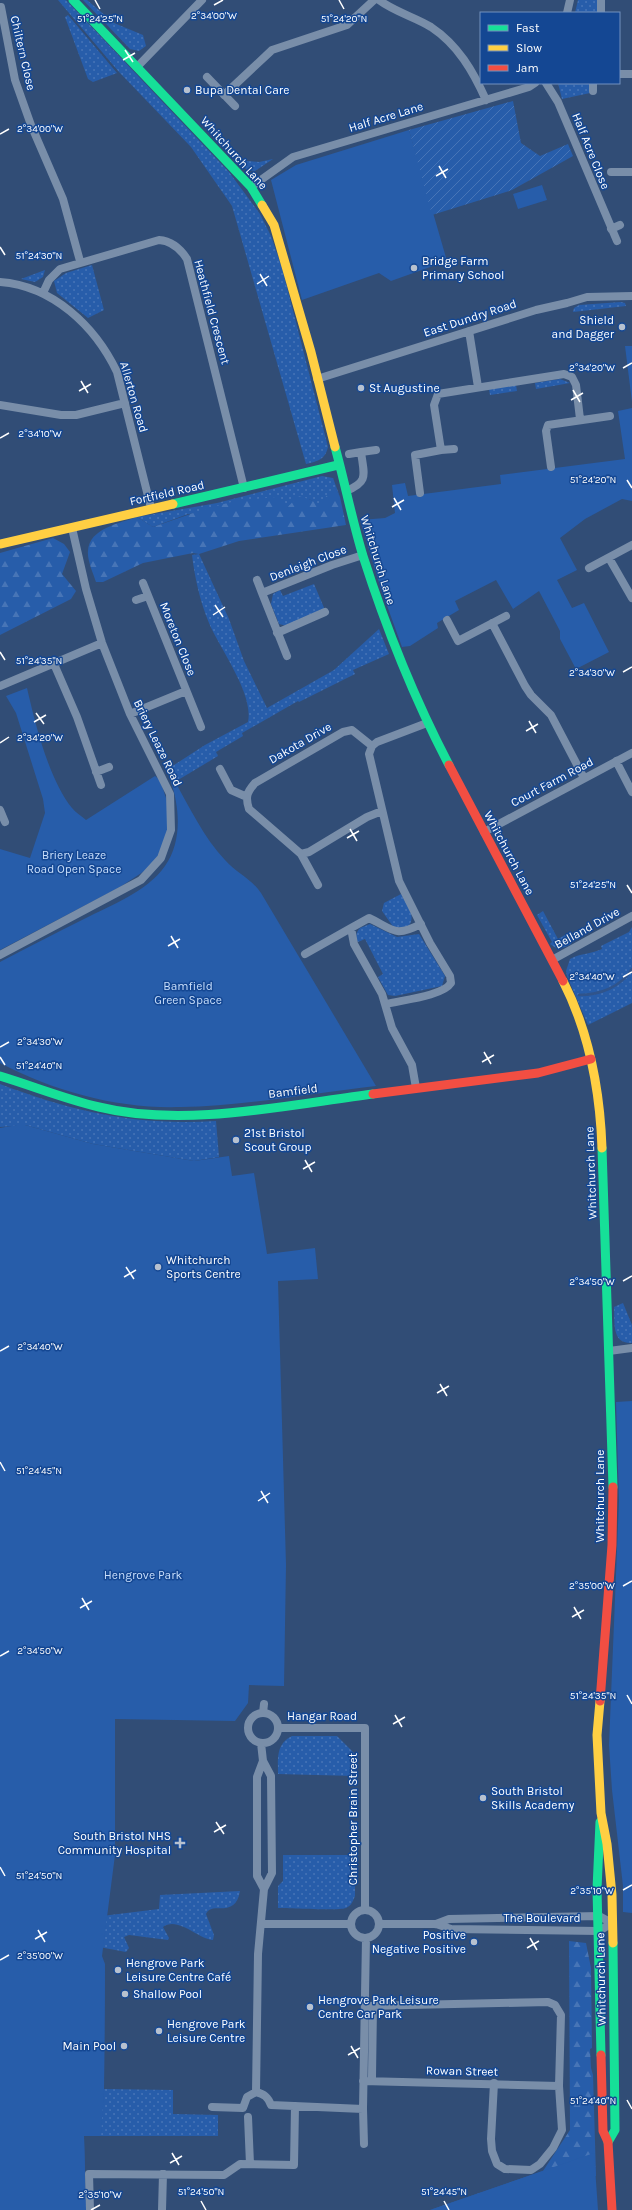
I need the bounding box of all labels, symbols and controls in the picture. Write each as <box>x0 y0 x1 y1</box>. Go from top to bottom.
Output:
text: 2°34'00"W <box>191 10 237 22</box>
legend <box>480 12 620 84</box>
text: 51°24'25"N <box>77 13 123 25</box>
text: 51°24'20"N <box>321 13 367 25</box>
street label: Chiltern Close <box>8 14 38 92</box>
text: Fast <box>516 21 540 35</box>
text: Slow <box>516 41 542 55</box>
text: Jam <box>516 61 539 75</box>
place label: Bupa Dental Care <box>195 83 289 97</box>
marker: Bupa Dental Care <box>182 85 192 95</box>
street label: Half Acre Lane <box>347 99 425 135</box>
street label: Half Acre Close <box>569 111 613 191</box>
street label: Whitchurch Lane <box>198 114 270 192</box>
text: 2°34'00"W <box>17 123 63 135</box>
text: 51°24'30"N <box>16 250 62 262</box>
place label: Bridge Farm Primary School <box>422 254 504 282</box>
street label: Heathfield Crescent <box>191 258 233 366</box>
marker: Bridge Farm Primary School <box>409 263 419 273</box>
street label: East Dundry Road <box>422 296 518 340</box>
place label: Shield and Dagger <box>552 313 615 341</box>
marker: Shield and Dagger <box>617 322 627 332</box>
street label: Allerton Road <box>117 360 151 434</box>
text: 2°34'20"W <box>569 362 615 374</box>
place label: St Augustine <box>369 381 440 395</box>
marker: St Augustine <box>356 383 366 393</box>
text: 2°34'10"W <box>18 428 62 440</box>
text: 51°24'20"N <box>570 474 616 486</box>
street label: Fortfield Road <box>128 478 206 508</box>
street label: Whitchurch Lane <box>358 513 398 607</box>
street label: Denleigh Close <box>268 542 348 584</box>
street label: Moreton Close <box>157 600 199 678</box>
text: 51°24'35"N <box>16 655 62 667</box>
text: 2°34'30"W <box>569 667 615 679</box>
street label: Briery Leaze Road <box>131 697 185 789</box>
street label: Dakota Drive <box>266 719 334 767</box>
text: 2°34'20"W <box>17 732 63 744</box>
street label: Court Farm Road <box>508 754 596 810</box>
street label: Whitchurch Lane <box>481 809 537 897</box>
park label: Briery Leaze Road Open Space <box>27 848 121 876</box>
text: 51°24'25"N <box>570 879 616 891</box>
street label: Belland Drive <box>552 904 622 952</box>
text: 2°34'40"W <box>569 971 615 983</box>
park label: Bamfield Green Space <box>154 979 222 1007</box>
text: 2°34'30"W <box>17 1036 63 1048</box>
text: 51°24'40"N <box>16 1060 62 1072</box>
street label: Bamfield <box>268 1081 318 1101</box>
place label: 21st Bristol Scout Group <box>244 1126 312 1154</box>
street label: Whitchurch Lane <box>582 1126 600 1220</box>
marker: 21st Bristol Scout Group <box>231 1135 241 1145</box>
place label: Whitchurch Sports Centre <box>166 1253 241 1281</box>
marker: Whitchurch Sports Centre <box>153 1262 163 1272</box>
text: 2°34'50"W <box>569 1276 615 1288</box>
text: 2°34'40"W <box>17 1341 63 1353</box>
street label: Whitchurch Lane <box>593 1449 607 1543</box>
text: 51°24'45"N <box>16 1465 62 1477</box>
park label: Hengrove Park <box>104 1568 182 1582</box>
text: 2°35'00"W <box>569 1580 615 1592</box>
text: 2°34'50"W <box>17 1645 63 1657</box>
text: 51°24'35"N <box>570 1690 616 1702</box>
street label: Hangar Road <box>287 1709 357 1723</box>
street label: Christopher Brain Street <box>346 1752 360 1885</box>
place label: South Bristol Skills Academy <box>491 1784 575 1812</box>
marker: South Bristol Skills Academy <box>478 1793 488 1803</box>
place label: South Bristol NHS Community Hospital <box>58 1829 171 1857</box>
marker: South Bristol NHS Community Hospital <box>174 1837 186 1849</box>
text: 51°24'50"N <box>16 1870 62 1882</box>
text: 2°35'10"W <box>570 1885 614 1897</box>
street label: The Boulevard <box>503 1911 581 1925</box>
place label: Positive Negative Positive <box>372 1928 466 1956</box>
street label: Whitchurch Lane <box>593 1932 609 2026</box>
marker: Positive Negative Positive <box>469 1937 479 1947</box>
text: 2°35'00"W <box>17 1950 63 1962</box>
place label: Hengrove Park Leisure Centre Café <box>126 1956 231 1984</box>
marker: Hengrove Park Leisure Centre Café <box>113 1965 123 1975</box>
place label: Shallow Pool <box>133 1987 202 2001</box>
marker: Shallow Pool <box>120 1989 130 1999</box>
place label: Hengrove Park Leisure Centre Car Park <box>318 1993 439 2021</box>
marker: Hengrove Park Leisure Centre Car Park <box>305 2002 315 2012</box>
place label: Hengrove Park Leisure Centre <box>167 2017 246 2045</box>
marker: Hengrove Park Leisure Centre <box>154 2026 164 2036</box>
place label: Main Pool <box>62 2039 116 2053</box>
marker: Main Pool <box>119 2041 129 2051</box>
street label: Rowan Street <box>426 2063 499 2079</box>
text: 51°24'40"N <box>570 2095 616 2107</box>
text: 51°24'50"N <box>178 2186 224 2198</box>
text: 51°24'45"N <box>421 2186 467 2198</box>
text: 2°35'10"W <box>78 2189 122 2201</box>

